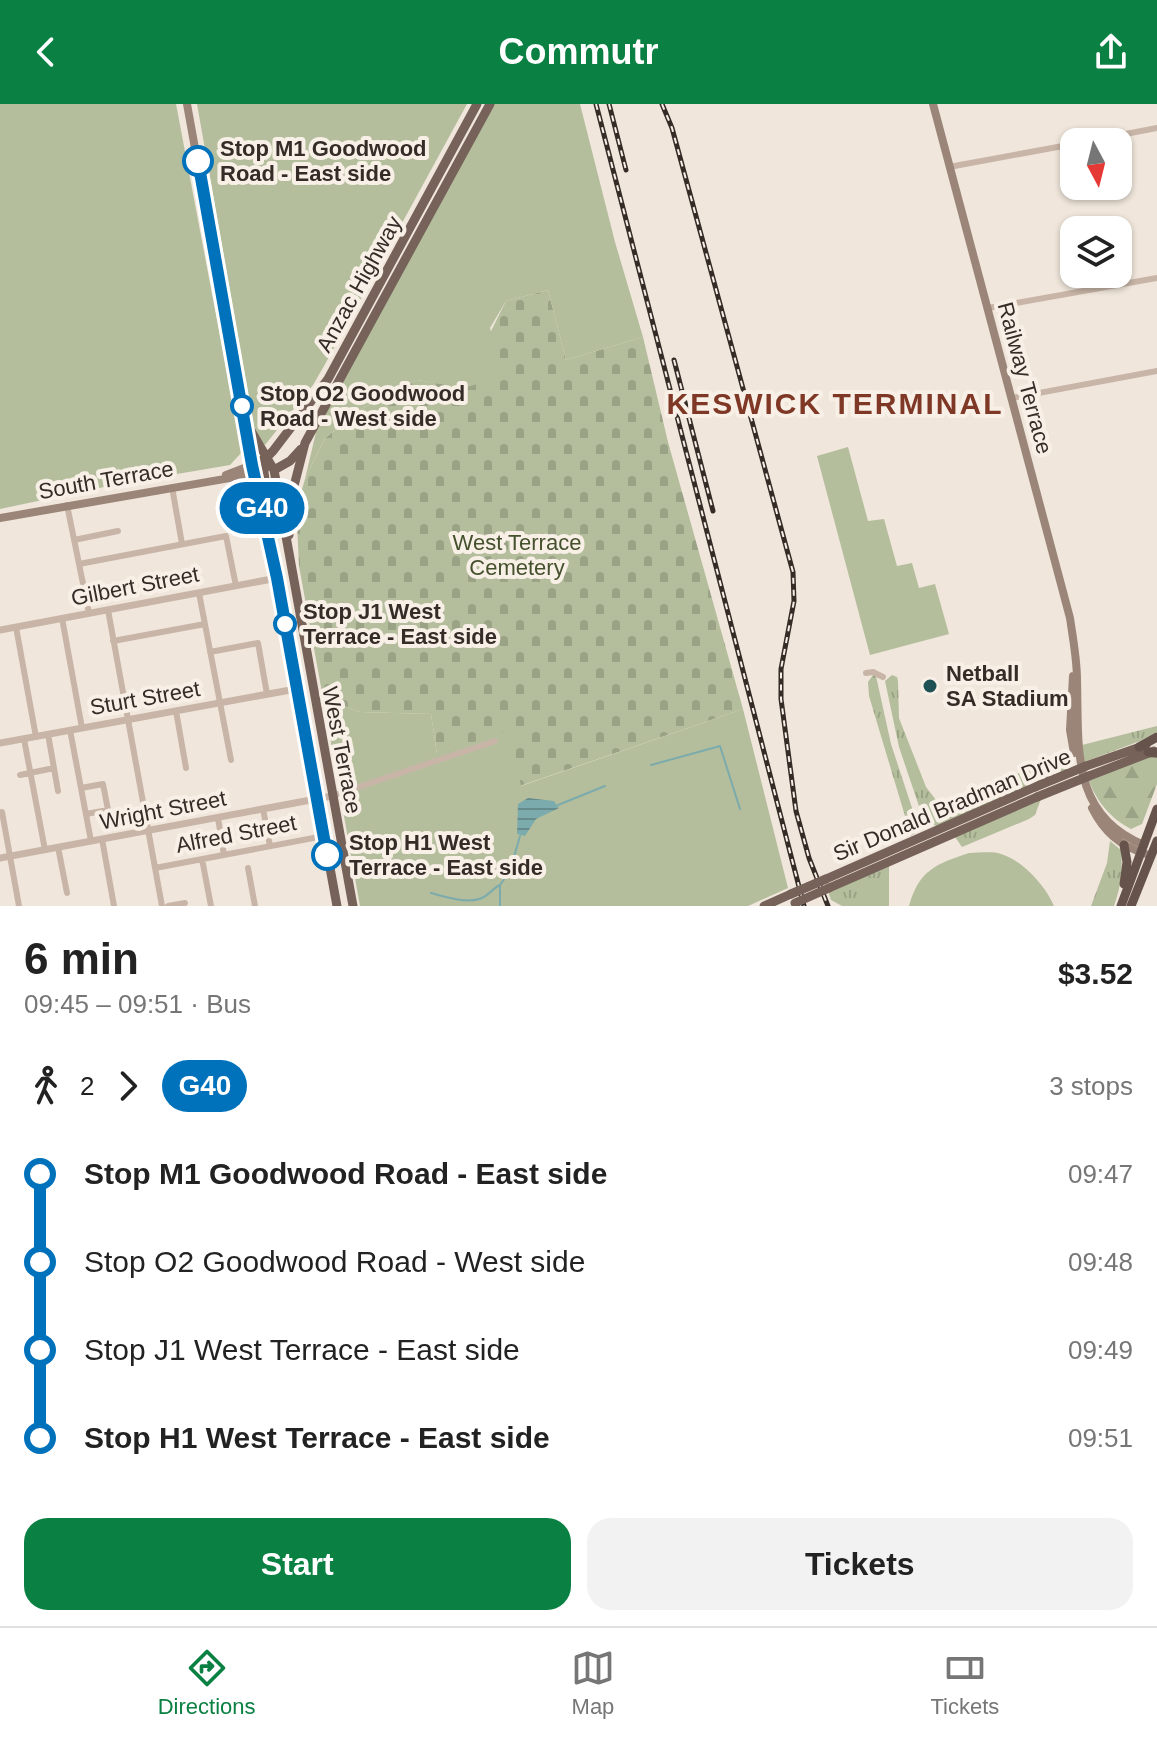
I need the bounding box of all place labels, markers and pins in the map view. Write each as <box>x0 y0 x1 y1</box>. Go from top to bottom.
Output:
place label: Stop M1 Goodwood Road - East side <box>220 136 427 186</box>
marker: Stop M1 Goodwood Road - East side <box>183 146 213 176</box>
place label: Stop O2 Goodwood Road - West side <box>260 381 465 431</box>
marker: Stop O2 Goodwood Road - West side <box>231 395 253 417</box>
place label: Stop J1 West Terrace - East side <box>303 599 497 649</box>
marker: Stop J1 West Terrace - East side <box>274 613 296 635</box>
place label: Netball SA Stadium <box>946 661 1069 711</box>
marker: Netball SA Stadium <box>921 677 939 695</box>
place label: Stop H1 West Terrace - East side <box>349 830 543 880</box>
marker: Stop H1 West Terrace - East side <box>312 840 342 870</box>

